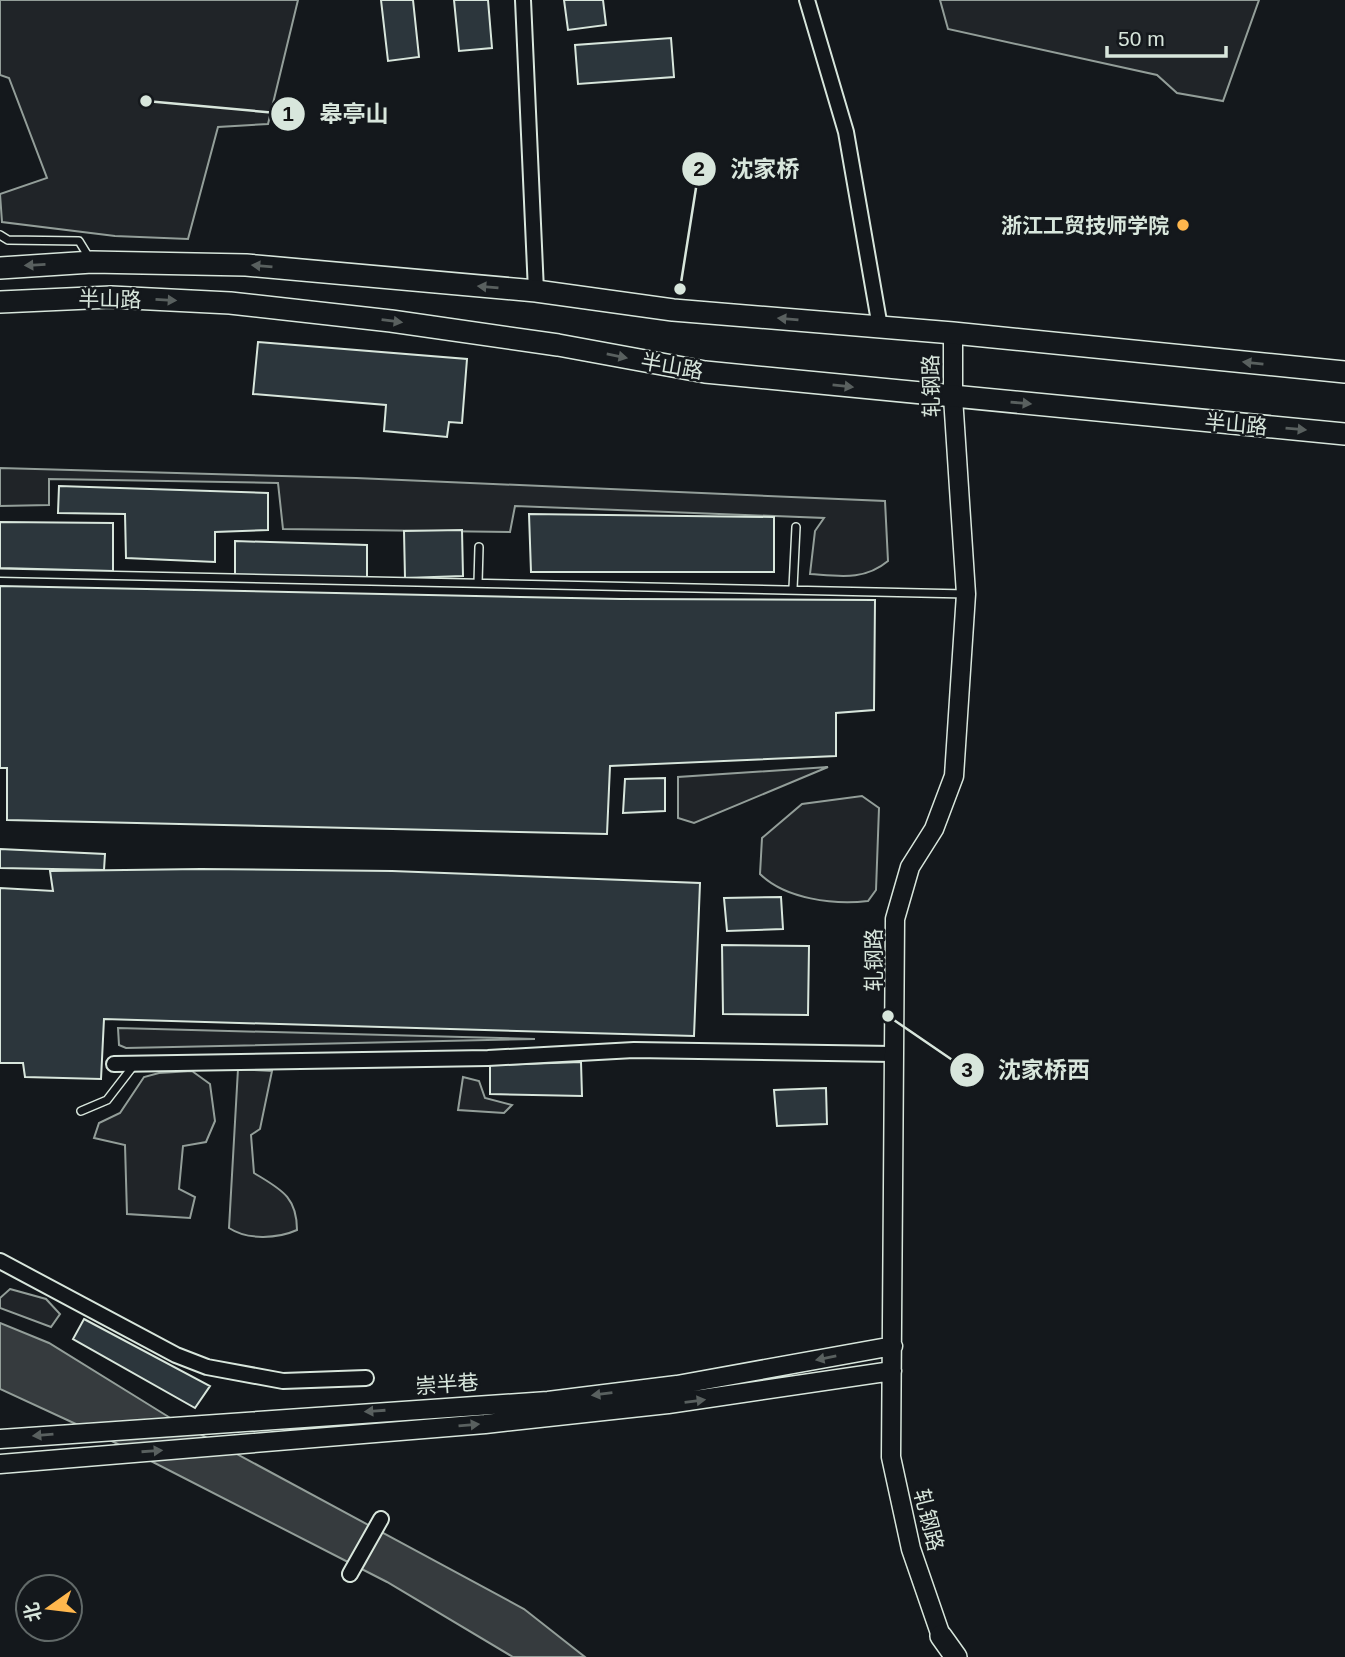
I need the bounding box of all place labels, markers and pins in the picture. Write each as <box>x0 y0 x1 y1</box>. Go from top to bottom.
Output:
callout: 皋亭山 <box>270 92 402 136</box>
callout: 沈家桥 <box>682 147 814 191</box>
place label: 浙江工贸技师学院 <box>1001 214 1169 237</box>
marker: 浙江工贸技师学院 <box>1175 217 1191 233</box>
callout: 沈家桥西 <box>949 1048 1104 1092</box>

